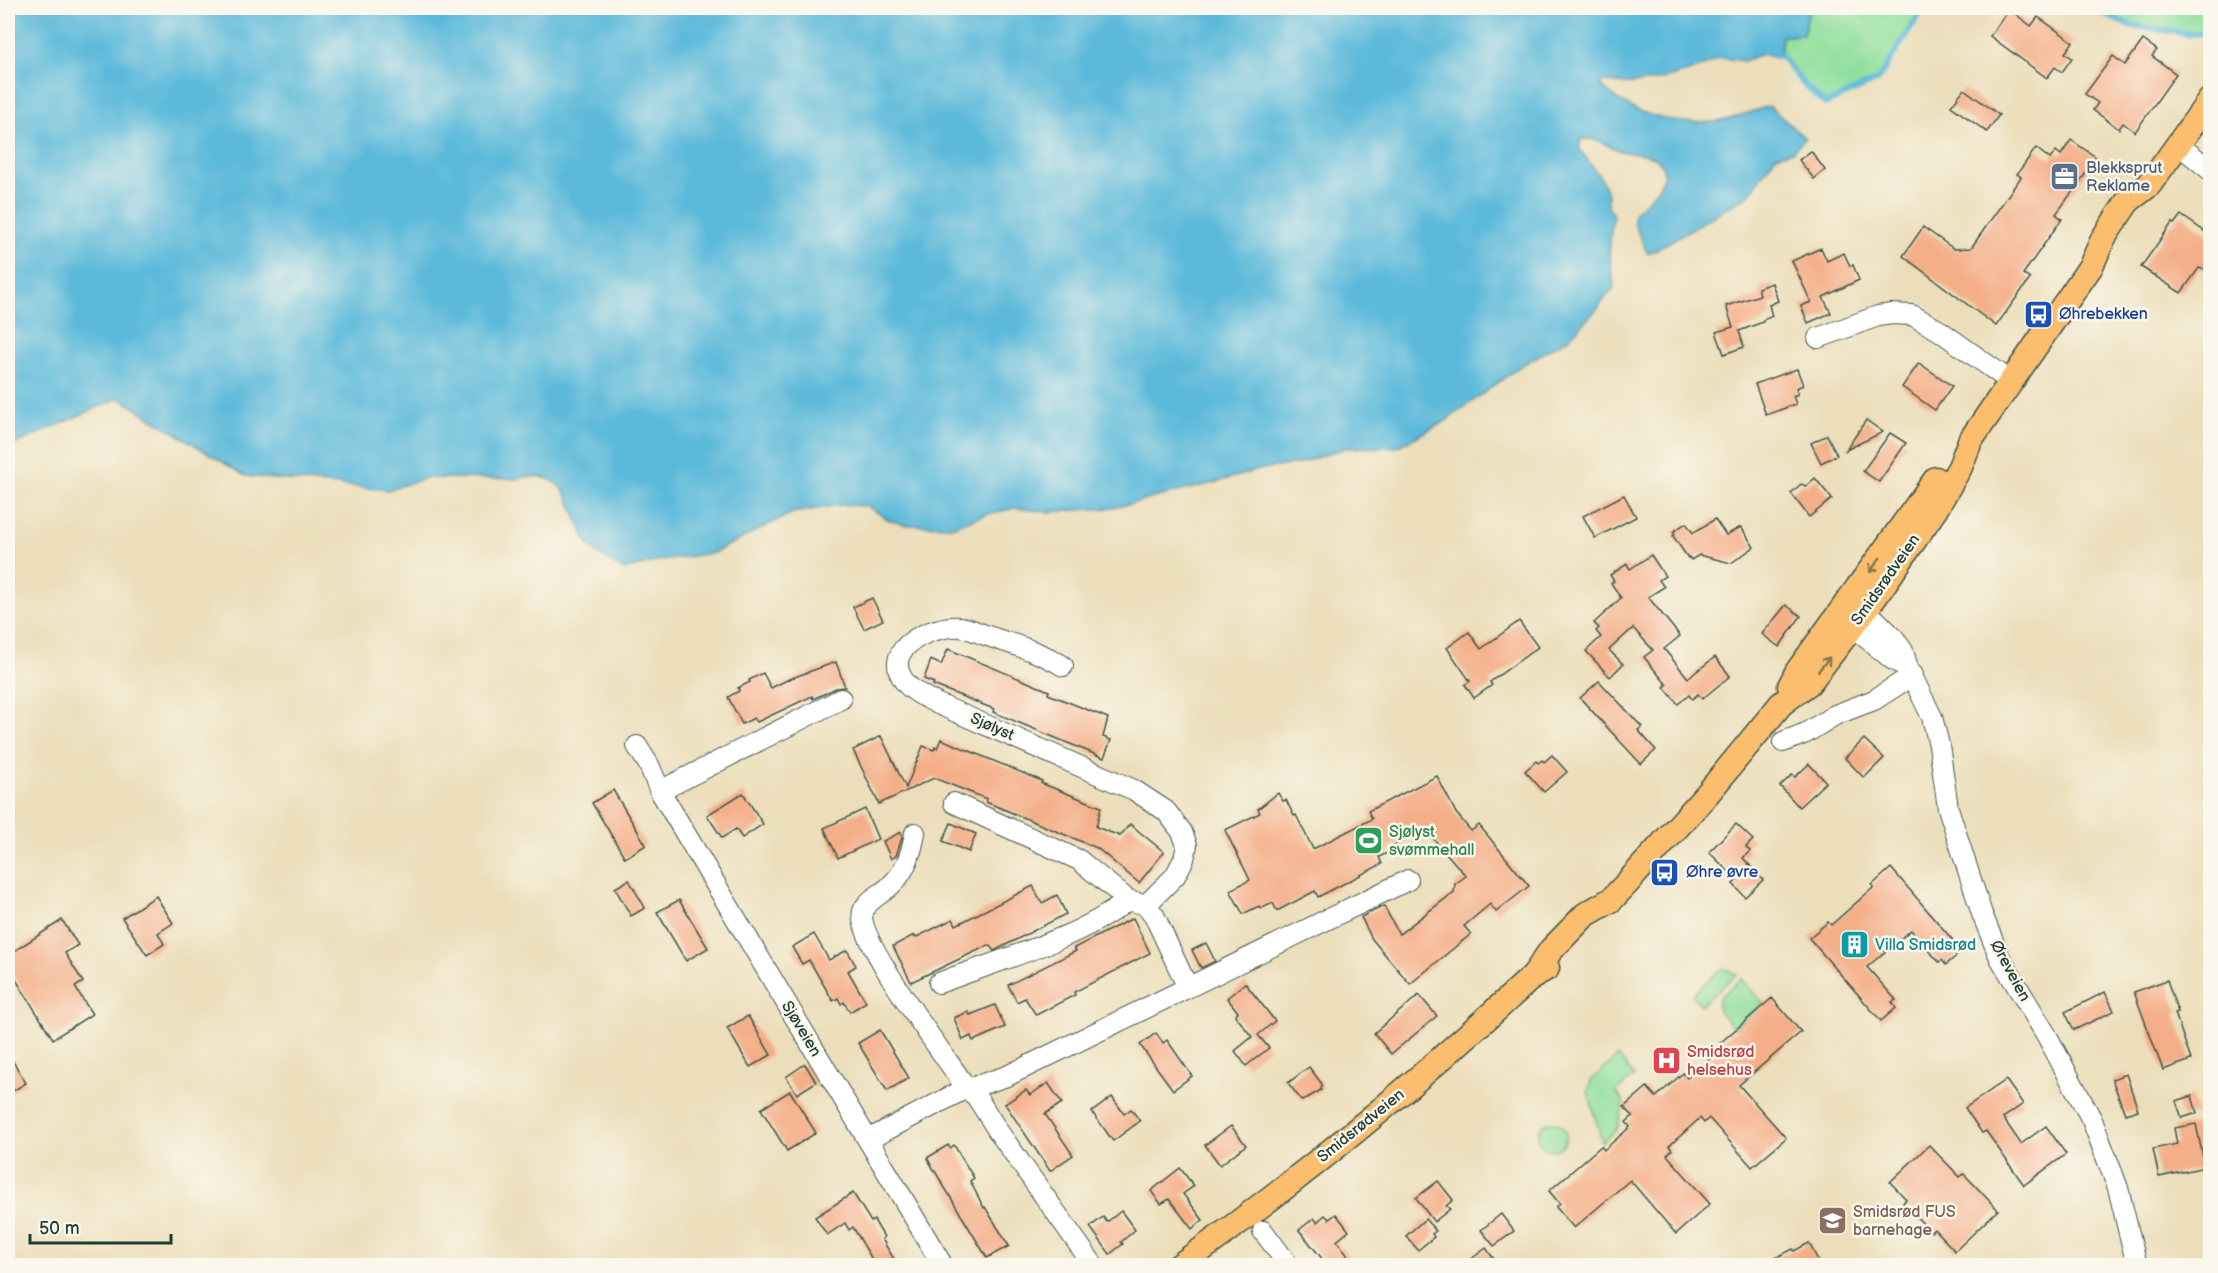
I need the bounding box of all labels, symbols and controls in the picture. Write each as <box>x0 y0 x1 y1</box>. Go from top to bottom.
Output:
place label: Blekksprut Reklame <box>2086 159 2162 196</box>
office icon: Blekksprut Reklame <box>2049 161 2081 193</box>
bus stop icon: Øhrebekken <box>2022 298 2054 330</box>
place label: Øhrebekken <box>2059 305 2148 324</box>
street label: Smidsrødveien <box>1848 531 1924 629</box>
one-way arrow <box>1868 557 1881 573</box>
one-way arrow <box>1817 656 1830 672</box>
street label: Sjølyst <box>967 709 1017 745</box>
place label: Sjølyst svømmehall <box>1389 823 1474 860</box>
sports icon: Sjølyst svømmehall <box>1352 825 1384 857</box>
bus stop icon: Øhre øvre <box>1649 856 1681 888</box>
place label: Øhre øvre <box>1686 863 1759 882</box>
building icon: Villa Smidsrød <box>1838 929 1870 961</box>
place label: Villa Smidsrød <box>1875 936 1976 955</box>
street label: Øreveien <box>1986 937 2034 1005</box>
street label: Sjøveien <box>777 998 825 1060</box>
place label: Smidsrød helsehus <box>1687 1043 1754 1080</box>
hospital icon: Smidsrød helsehus <box>1650 1045 1682 1077</box>
street label: Smidsrødveien <box>1314 1085 1408 1167</box>
place label: Smidsrød FUS barnehage <box>1853 1203 1956 1240</box>
school or university icon: Smidsrød FUS barnehage <box>1816 1205 1848 1237</box>
scale bar <box>30 1207 171 1245</box>
text: 50 m <box>39 1218 80 1239</box>

